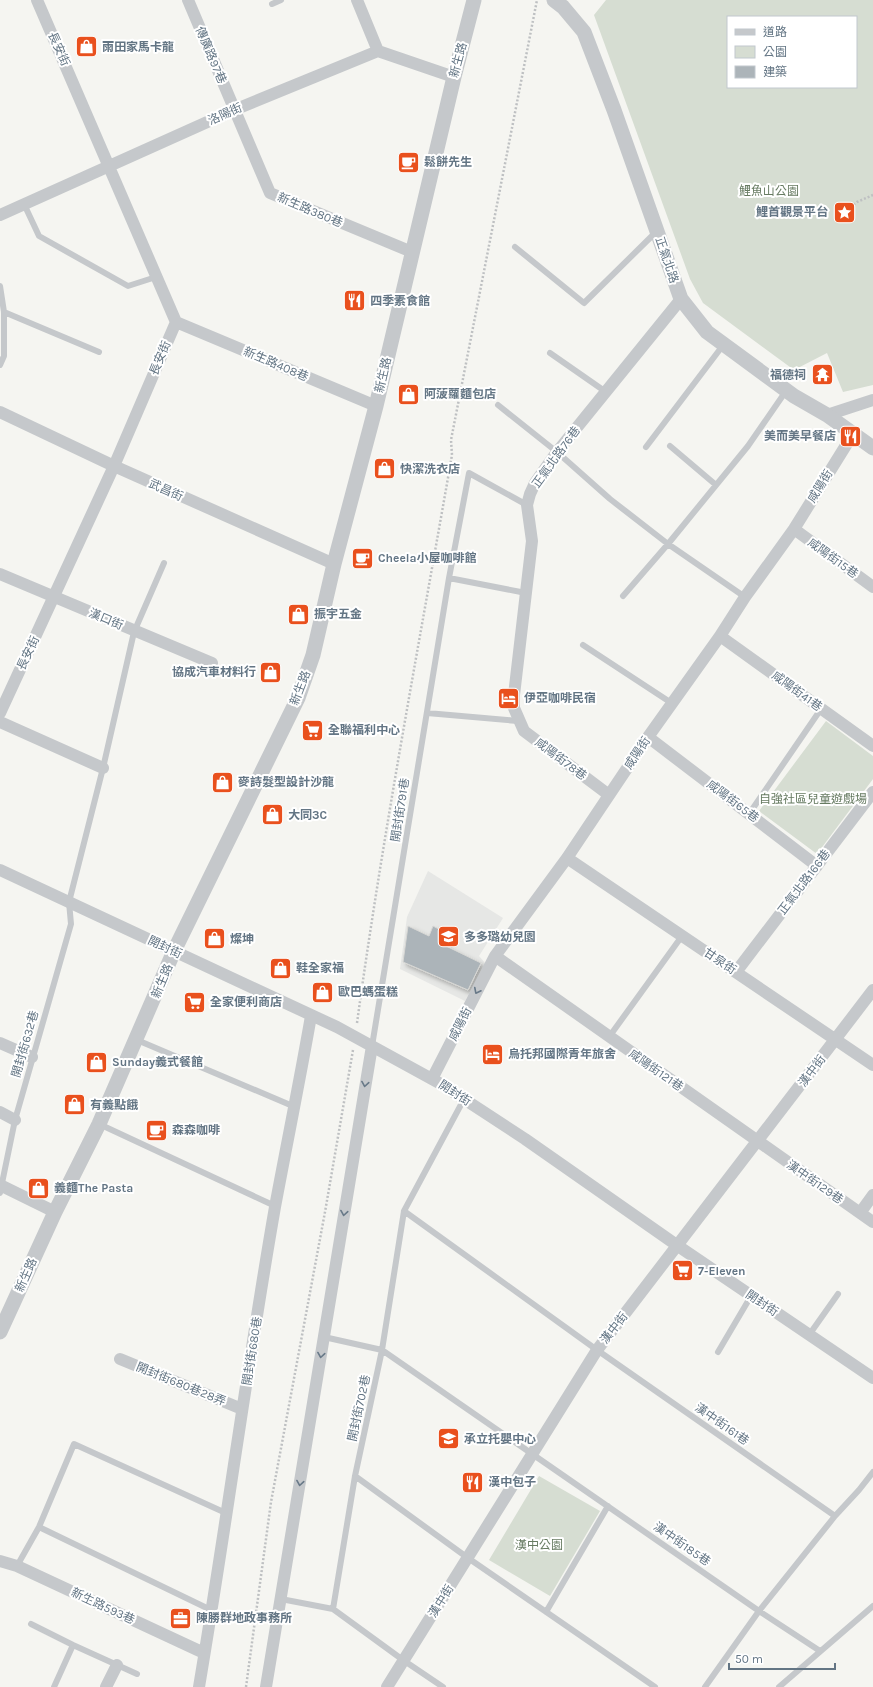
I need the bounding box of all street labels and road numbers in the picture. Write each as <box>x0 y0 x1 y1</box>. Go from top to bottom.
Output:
street label: 傳廣路97巷 <box>193 24 229 86</box>
street label: 長安街 <box>45 30 73 68</box>
street label: 新生路 <box>447 41 469 79</box>
street label: 洛陽街 <box>206 100 244 128</box>
street label: 新生路380巷 <box>275 190 345 230</box>
street label: 正氣北路 <box>653 235 681 285</box>
street label: 長安街 <box>147 339 173 377</box>
street label: 新生路408巷 <box>241 344 311 384</box>
street label: 新生路 <box>372 356 394 394</box>
street label: 正氣北路76巷 <box>529 424 583 490</box>
street label: 咸陽街 <box>805 467 835 505</box>
street label: 武昌街 <box>147 476 185 504</box>
street label: 咸陽街15巷 <box>805 535 861 581</box>
street label: 漢口街 <box>87 606 125 632</box>
street label: 長安街 <box>14 634 42 672</box>
street label: 咸陽街41巷 <box>769 668 825 714</box>
street label: 新生路 <box>287 669 313 707</box>
street label: 咸陽街 <box>621 734 653 772</box>
street label: 咸陽街78巷 <box>532 735 590 783</box>
street label: 開封街791巷 <box>388 777 412 843</box>
street label: 咸陽街65巷 <box>704 777 762 825</box>
street label: 正氣北路166巷 <box>775 847 833 917</box>
street label: 開封街 <box>146 933 184 961</box>
street label: 甘泉街 <box>701 945 739 977</box>
street label: 新生路 <box>149 962 175 1000</box>
street label: 咸陽街 <box>446 1005 474 1043</box>
street label: 開封街632巷 <box>9 1009 41 1079</box>
street label: 咸陽街121巷 <box>626 1046 686 1094</box>
street label: 漢中街 <box>796 1052 828 1090</box>
street label: 開封街 <box>436 1077 474 1109</box>
street label: 漢中街129巷 <box>784 1157 846 1207</box>
street label: 新生路 <box>12 1256 40 1294</box>
street label: 開封街 <box>743 1287 781 1319</box>
street label: 漢中街 <box>597 1310 631 1346</box>
street label: 開封街680巷 <box>240 1316 264 1386</box>
street label: 開封街680巷28弄 <box>134 1360 228 1408</box>
street label: 開封街702巷 <box>345 1373 373 1443</box>
street label: 漢中街161巷 <box>692 1400 752 1448</box>
street label: 漢中街185巷 <box>651 1519 713 1569</box>
street label: 漢中街 <box>426 1582 456 1620</box>
street label: 新生路593巷 <box>69 1585 137 1627</box>

